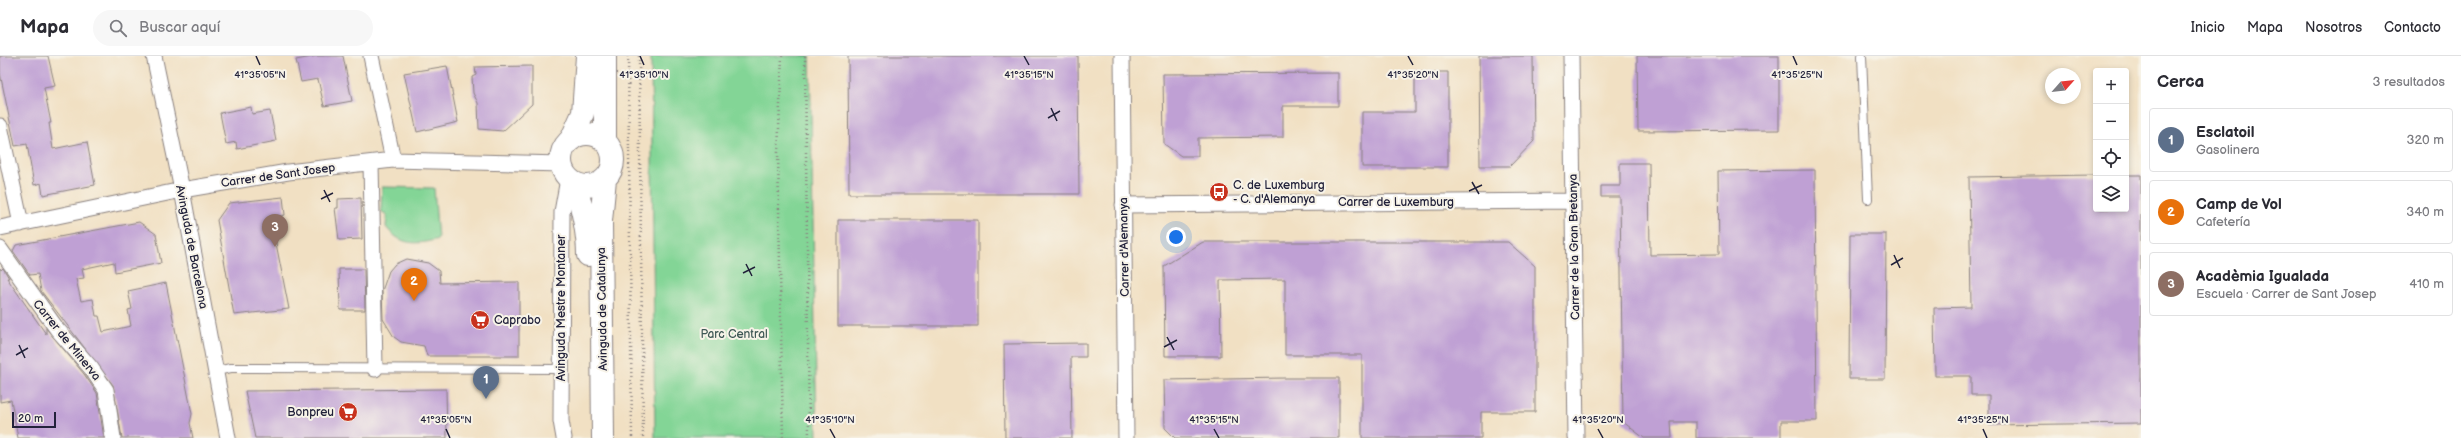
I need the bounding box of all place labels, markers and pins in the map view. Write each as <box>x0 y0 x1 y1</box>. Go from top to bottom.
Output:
place label: C. de Luxemburg - C. d'Alemanya <box>1233 178 1325 207</box>
bus stop icon: C. de Luxemburg - C. d'Alemanya <box>1208 181 1230 203</box>
pin: 3 <box>262 214 288 247</box>
pin: 2 <box>401 268 427 301</box>
supermarket icon: Caprabo <box>469 309 491 331</box>
place label: Caprabo <box>494 313 541 328</box>
pin: 1 <box>473 366 499 399</box>
supermarket icon: Bonpreu <box>337 401 359 423</box>
place label: Bonpreu <box>287 405 334 420</box>

